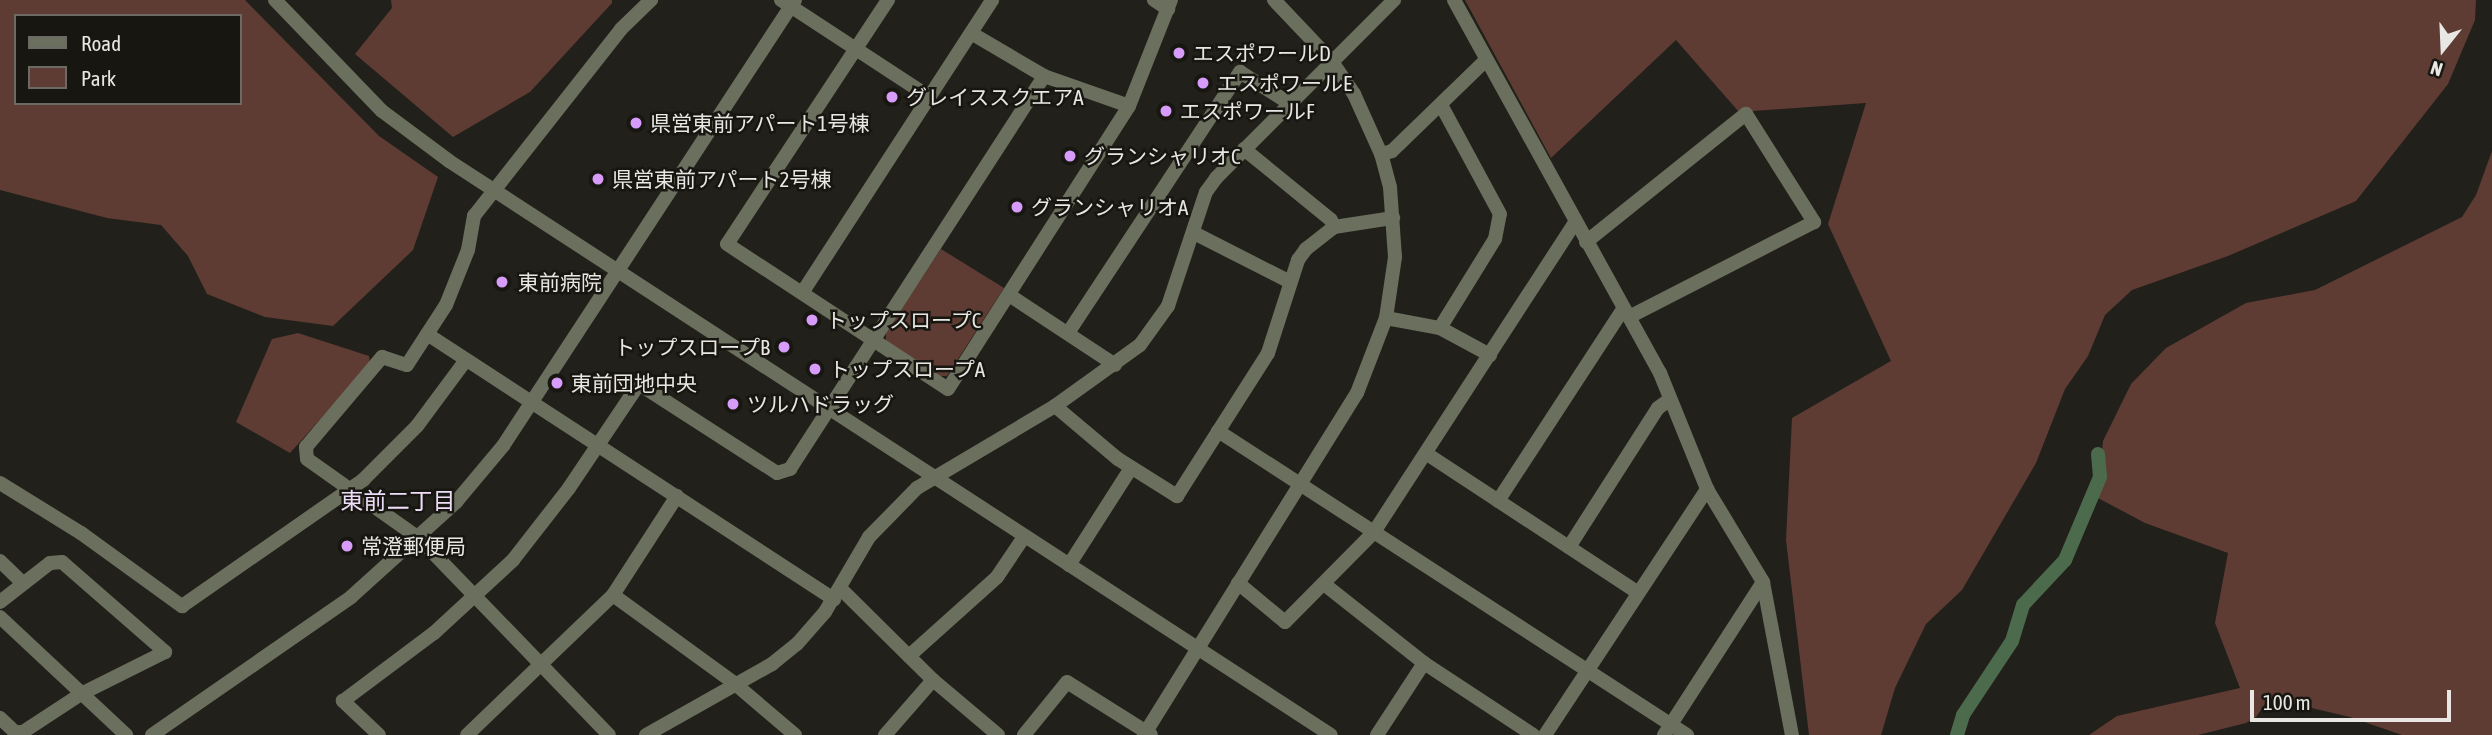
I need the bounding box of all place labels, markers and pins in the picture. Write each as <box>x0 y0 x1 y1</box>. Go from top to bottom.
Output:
place label: エスポワールD <box>1193 40 1331 66</box>
marker: エスポワールD <box>1171 45 1187 61</box>
place label: エスポワールE <box>1217 70 1352 96</box>
marker: エスポワールE <box>1195 75 1211 91</box>
place label: グレイススクエアA <box>906 84 1084 110</box>
marker: グレイススクエアA <box>884 89 900 105</box>
place label: エスポワールF <box>1180 98 1314 124</box>
marker: エスポワールF <box>1158 103 1174 119</box>
place label: 県営東前アパート1号棟 <box>650 110 870 136</box>
marker: 県営東前アパート1号棟 <box>628 115 644 131</box>
place label: グランシャリオC <box>1084 143 1240 169</box>
marker: グランシャリオC <box>1062 148 1078 164</box>
place label: 県営東前アパート2号棟 <box>612 166 832 192</box>
marker: 県営東前アパート2号棟 <box>590 171 606 187</box>
place label: グランシャリオA <box>1031 194 1188 220</box>
marker: グランシャリオA <box>1009 199 1025 215</box>
place label: 東前病院 <box>518 269 602 295</box>
marker: 東前病院 <box>492 272 512 292</box>
place label: トップスロープC <box>826 307 982 333</box>
marker: トップスロープC <box>804 312 820 328</box>
place label: トップスロープB <box>613 334 770 360</box>
marker: トップスロープB <box>776 339 792 355</box>
place label: トップスロープA <box>829 356 986 382</box>
marker: トップスロープA <box>807 361 823 377</box>
place label: 東前団地中央 <box>571 370 697 396</box>
marker: 東前団地中央 <box>549 375 565 391</box>
place label: ツルハドラッグ <box>747 391 894 417</box>
marker: ツルハドラッグ <box>725 396 741 412</box>
place label: 常澄郵便局 <box>361 533 466 559</box>
marker: 常澄郵便局 <box>339 538 355 554</box>

